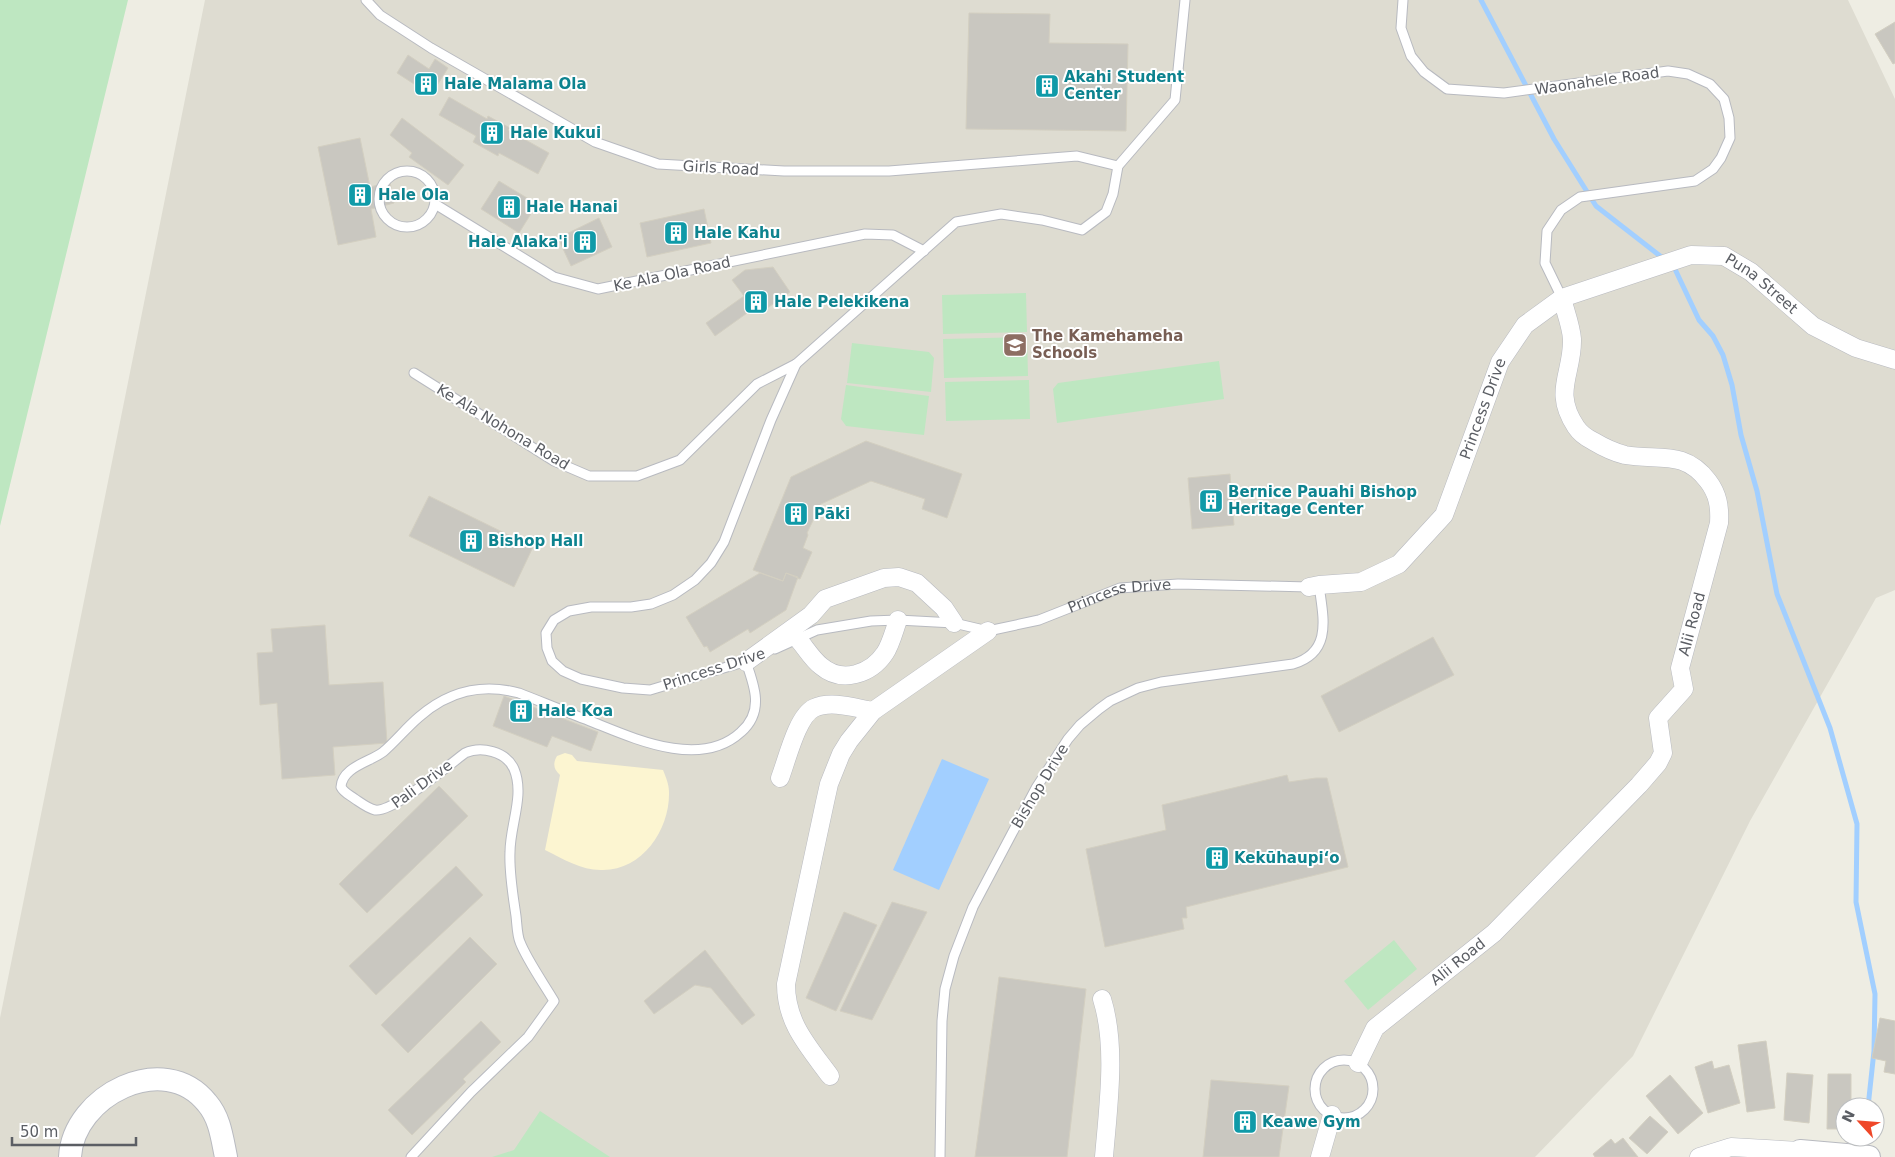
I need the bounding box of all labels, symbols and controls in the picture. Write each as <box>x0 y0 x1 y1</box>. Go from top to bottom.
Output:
street label: Waonahele Road <box>1534 63 1660 99</box>
place label: Akahi Student Center <box>1064 68 1184 103</box>
building icon: Hale Malama Ola <box>413 71 439 97</box>
building icon: Akahi Student Center <box>1034 73 1060 99</box>
place label: Hale Malama Ola <box>444 75 587 93</box>
building icon: Hale Kukui <box>479 120 505 146</box>
place label: Hale Kukui <box>510 124 601 142</box>
street label: Girls Road <box>682 157 760 179</box>
building icon: Hale Ola <box>347 182 373 208</box>
place label: Hale Ola <box>378 186 449 204</box>
building icon: Hale Hanai <box>496 194 522 220</box>
place label: Hale Hanai <box>526 198 618 216</box>
building icon: Hale Kahu <box>663 220 689 246</box>
place label: Hale Kahu <box>694 224 780 242</box>
building icon: Hale Alaka'i <box>572 229 598 255</box>
place label: Hale Alaka'i <box>468 233 568 251</box>
street label: Puna Street <box>1722 250 1802 318</box>
street label: Ke Ala Ola Road <box>612 253 732 295</box>
building icon: Hale Pelekikena <box>743 289 769 315</box>
place label: Hale Pelekikena <box>774 293 909 311</box>
place label: The Kamehameha Schools <box>1032 327 1183 362</box>
school or university icon: The Kamehameha Schools <box>1002 332 1028 358</box>
street label: Princess Drive <box>1456 356 1510 462</box>
street label: Ke Ala Nohona Road <box>433 380 573 474</box>
place label: Bernice Pauahi Bishop Heritage Center <box>1228 483 1417 518</box>
building icon: Bernice Pauahi Bishop Heritage Center <box>1198 488 1224 514</box>
building icon: Pāki <box>783 501 809 527</box>
place label: Pāki <box>814 505 850 523</box>
building icon: Bishop Hall <box>458 528 484 554</box>
place label: Bishop Hall <box>488 532 583 550</box>
street label: Princess Drive <box>1065 576 1172 617</box>
street label: Alii Road <box>1675 590 1709 658</box>
street label: Princess Drive <box>661 644 767 694</box>
building icon: Hale Koa <box>508 698 534 724</box>
place label: Hale Koa <box>538 702 613 720</box>
street label: Bishop Drive <box>1008 741 1072 831</box>
street label: Pali Drive <box>388 756 456 812</box>
building icon: Kekūhaupiʻo <box>1204 845 1230 871</box>
place label: Kekūhaupiʻo <box>1234 849 1340 867</box>
street label: Alii Road <box>1427 934 1489 989</box>
north arrow <box>1835 1097 1885 1147</box>
text: N <box>1839 1108 1858 1125</box>
building icon: Keawe Gym <box>1232 1109 1258 1135</box>
place label: Keawe Gym <box>1262 1113 1361 1131</box>
scale bar <box>12 1114 136 1146</box>
text: 50 m <box>20 1123 58 1141</box>

